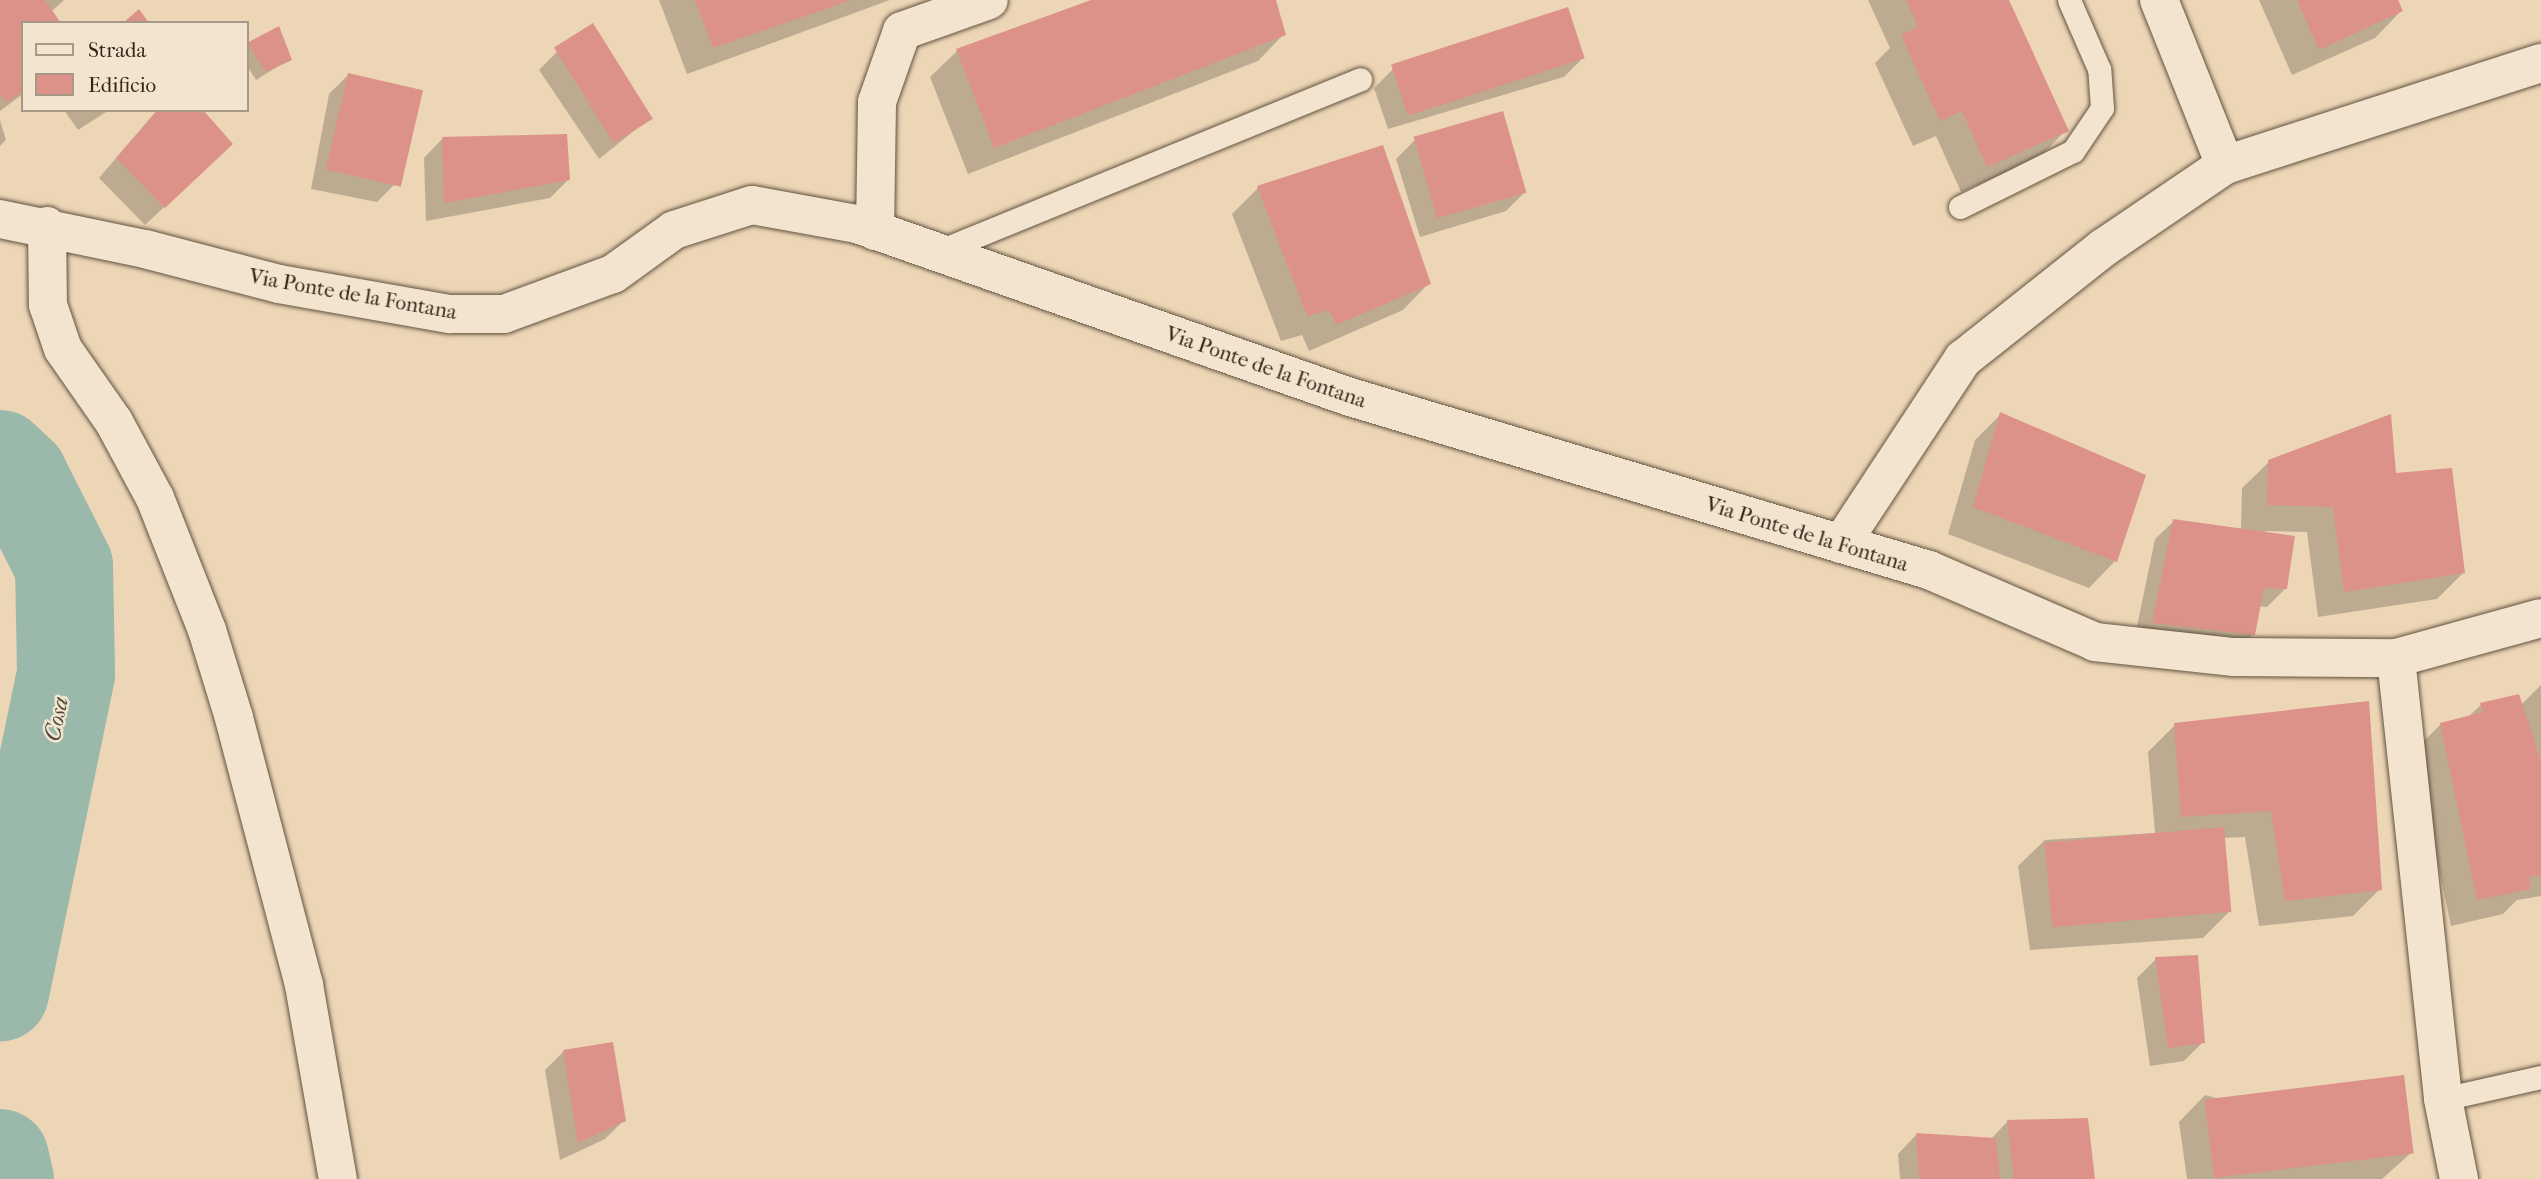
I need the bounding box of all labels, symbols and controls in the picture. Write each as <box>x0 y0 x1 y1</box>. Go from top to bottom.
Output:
legend <box>21 21 248 112</box>
text: Strada <box>88 38 146 62</box>
text: Edificio <box>88 73 156 97</box>
street label: Via Ponte de la Fontana <box>247 263 459 325</box>
street label: Via Ponte de la Fontana <box>1162 321 1370 413</box>
street label: Via Ponte de la Fontana <box>1703 491 1911 577</box>
water label: Cosa <box>39 694 75 744</box>

